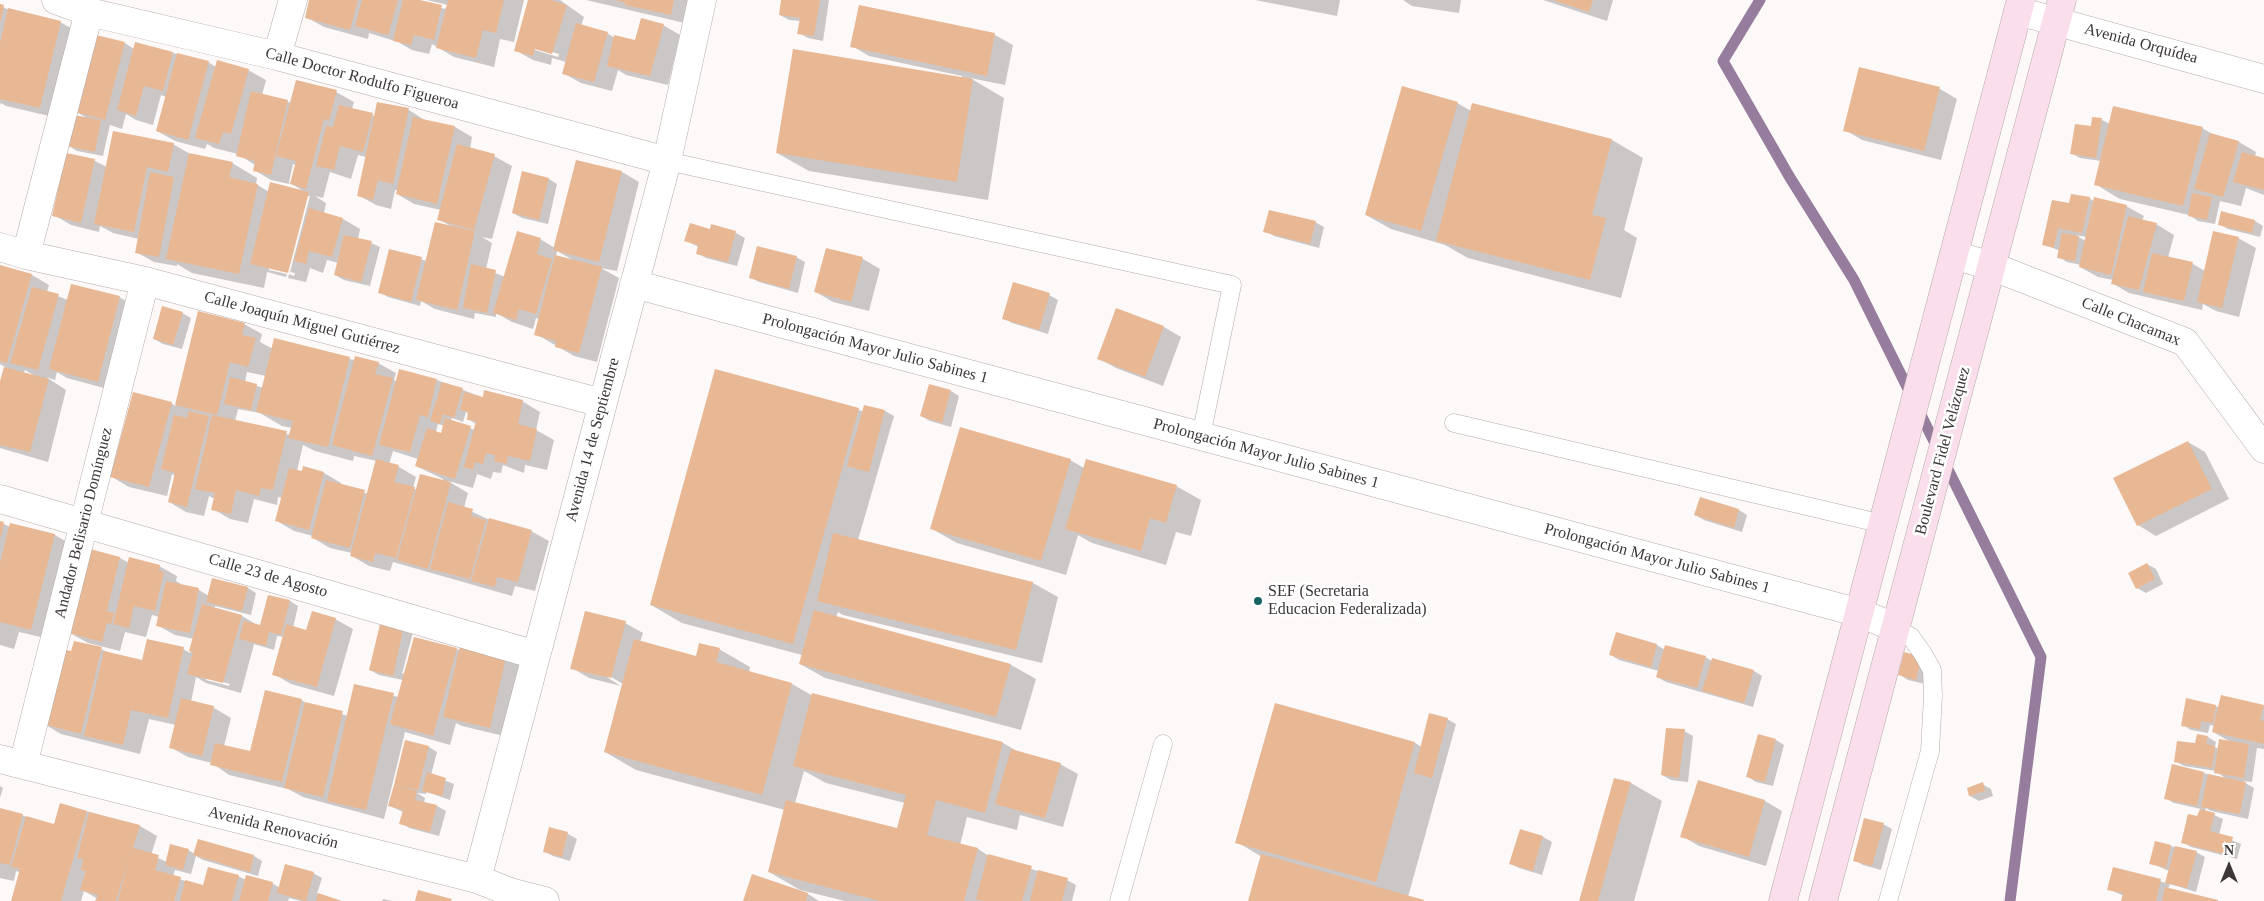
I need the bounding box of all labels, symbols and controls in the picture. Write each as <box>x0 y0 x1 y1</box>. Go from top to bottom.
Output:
street label: Avenida Orquídea <box>2082 20 2200 68</box>
street label: Calle Doctor Rodulfo Figueroa <box>263 44 461 114</box>
street label: Calle Joaquín Miguel Gutiérrez <box>202 288 402 358</box>
street label: Calle Chacamax <box>2079 293 2183 351</box>
street label: Prolongación Mayor Julio Sabines 1 <box>760 310 990 388</box>
street label: Avenida 14 de Septiembre <box>562 356 624 524</box>
street label: Boulevard Fidel Velázquez <box>1911 365 1975 537</box>
street label: Prolongación Mayor Julio Sabines 1 <box>1151 415 1381 493</box>
street label: Andador Belisario Domínguez <box>51 425 117 621</box>
street label: Prolongación Mayor Julio Sabines 1 <box>1542 520 1772 598</box>
street label: Calle 23 de Agosto <box>206 550 330 602</box>
place label: SEF (Secretaria Educacion Federalizada) <box>1268 582 1427 620</box>
marker: SEF (Secretaria Educacion Federalizada) <box>1252 595 1264 607</box>
street label: Avenida Renovación <box>206 803 340 853</box>
north arrow <box>2204 841 2254 891</box>
text: N <box>2224 843 2234 858</box>

